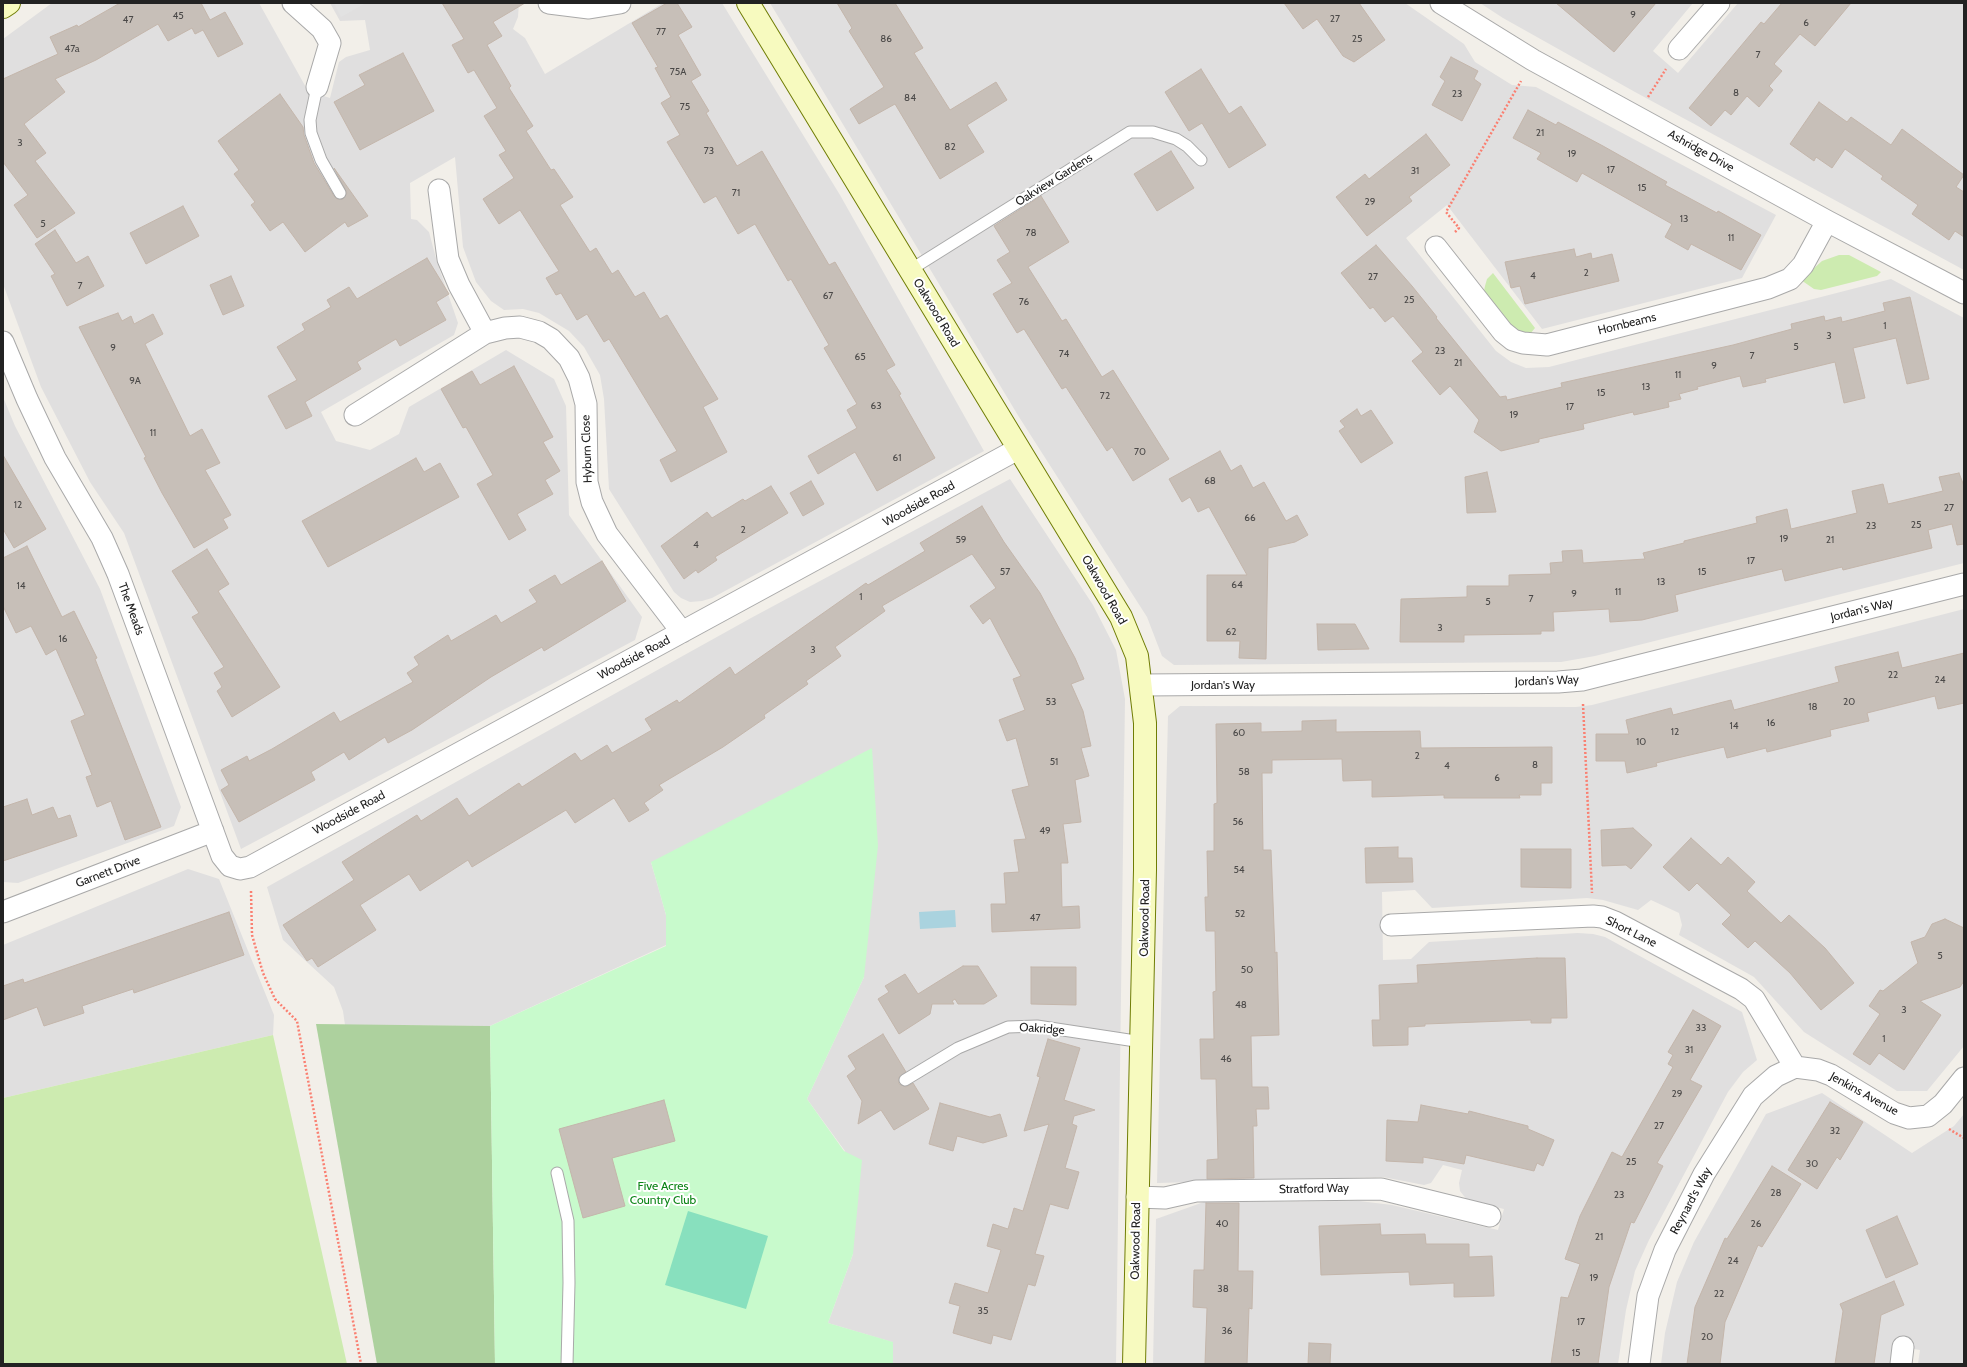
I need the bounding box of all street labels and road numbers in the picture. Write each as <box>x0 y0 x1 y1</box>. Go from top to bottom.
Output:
street label: Ashridge Drive <box>1665 127 1737 175</box>
street label: Oakview Gardens <box>1013 151 1095 209</box>
street label: Oakwood Road <box>910 276 962 350</box>
street label: Hornbeams <box>1596 310 1658 338</box>
street label: Hyburn Close <box>579 415 595 483</box>
street label: Woodside Road <box>881 478 957 530</box>
street label: Oakwood Road <box>1078 553 1130 627</box>
street label: The Meads <box>115 581 147 637</box>
street label: Jordan's Way <box>1829 595 1895 625</box>
street label: Woodside Road <box>595 633 673 683</box>
street label: Jordan's Way <box>1515 673 1579 689</box>
street label: Jordan's Way <box>1191 678 1255 692</box>
street label: Woodside Road <box>310 788 388 838</box>
street label: Garnett Drive <box>74 853 142 891</box>
street label: Oakwood Road <box>1137 879 1153 957</box>
street label: Short Lane <box>1603 913 1659 951</box>
street label: Oakridge <box>1019 1020 1065 1038</box>
street label: Jenkins Avenue <box>1827 1069 1901 1119</box>
street label: Reynard's Way <box>1667 1165 1715 1237</box>
street label: Stratford Way <box>1279 1181 1349 1197</box>
street label: Oakwood Road <box>1128 1202 1144 1280</box>

